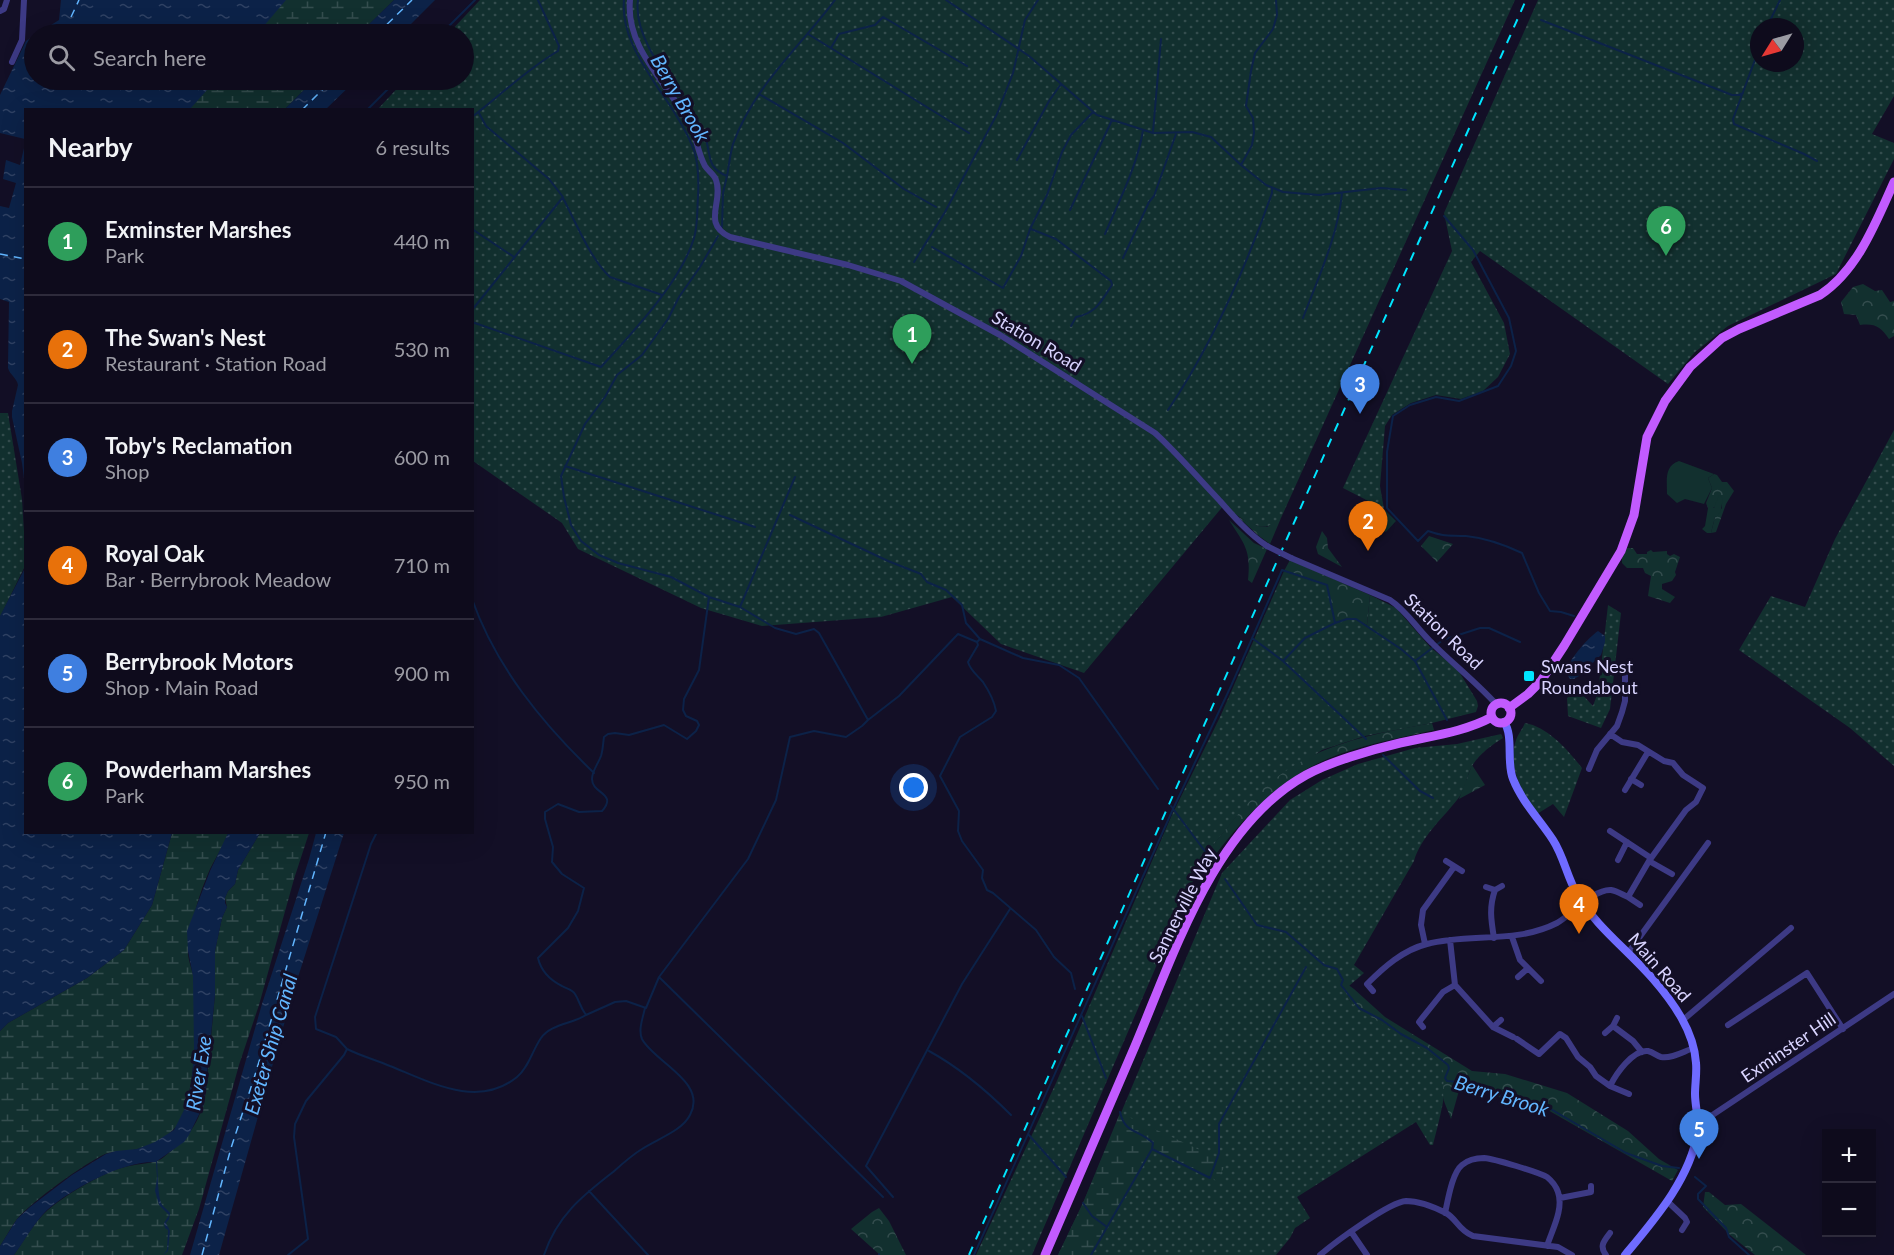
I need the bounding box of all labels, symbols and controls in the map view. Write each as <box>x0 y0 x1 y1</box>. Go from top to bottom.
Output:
north arrow <box>1750 18 1804 72</box>
search box <box>24 24 474 90</box>
icon: search <box>45 41 78 74</box>
text: Search here <box>93 44 206 71</box>
water label: Berry Brook <box>646 50 716 147</box>
text: Nearby <box>48 131 133 163</box>
text: 6 results <box>375 135 450 159</box>
pin: 6 <box>1646 206 1686 256</box>
text: Exminster Marshes <box>105 216 292 243</box>
text: 1 <box>62 229 73 253</box>
text: 440 m <box>394 229 450 253</box>
text: Park <box>105 243 144 267</box>
street label: Station Road <box>988 306 1086 376</box>
pin: 1 <box>892 314 932 364</box>
text: The Swan's Nest <box>105 324 266 351</box>
text: 2 <box>62 337 73 361</box>
text: 530 m <box>394 337 450 361</box>
text: Restaurant · Station Road <box>105 351 327 375</box>
pin: 3 <box>1340 364 1380 414</box>
text: Toby's Reclamation <box>105 432 292 459</box>
text: 3 <box>62 445 73 469</box>
text: 600 m <box>394 445 450 469</box>
text: Shop <box>105 459 149 483</box>
pin: 2 <box>1348 502 1388 551</box>
text: Royal Oak <box>105 540 204 567</box>
text: 4 <box>62 553 73 577</box>
text: 710 m <box>394 553 450 577</box>
text: Bar · Berrybrook Meadow <box>105 567 331 591</box>
street label: Station Road <box>1400 588 1488 674</box>
text: Berrybrook Motors <box>105 648 293 675</box>
place label: Swans Nest Roundabout <box>1541 655 1638 698</box>
text: 5 <box>62 661 73 685</box>
text: 900 m <box>394 661 450 685</box>
marker: Swans Nest Roundabout <box>1522 669 1536 683</box>
text: Shop · Main Road <box>105 675 258 699</box>
text: Powderham Marshes <box>105 756 311 783</box>
text: 6 <box>62 769 73 793</box>
text: 950 m <box>394 769 450 793</box>
your location <box>899 773 928 802</box>
text: Park <box>105 783 144 807</box>
street label: Sannerville Way <box>1144 843 1221 966</box>
pin: 4 <box>1560 884 1598 934</box>
street label: Main Road <box>1624 928 1696 1006</box>
water label: Exeter Ship Canal <box>238 971 302 1117</box>
street label: Exminster Hill <box>1736 1007 1840 1087</box>
water label: River Exe <box>180 1034 216 1112</box>
water label: Berry Brook <box>1452 1069 1553 1121</box>
pin: 5 <box>1680 1110 1718 1159</box>
map controls <box>1822 1129 1876 1237</box>
button: + <box>1822 1129 1876 1183</box>
button: − <box>1822 1183 1876 1237</box>

